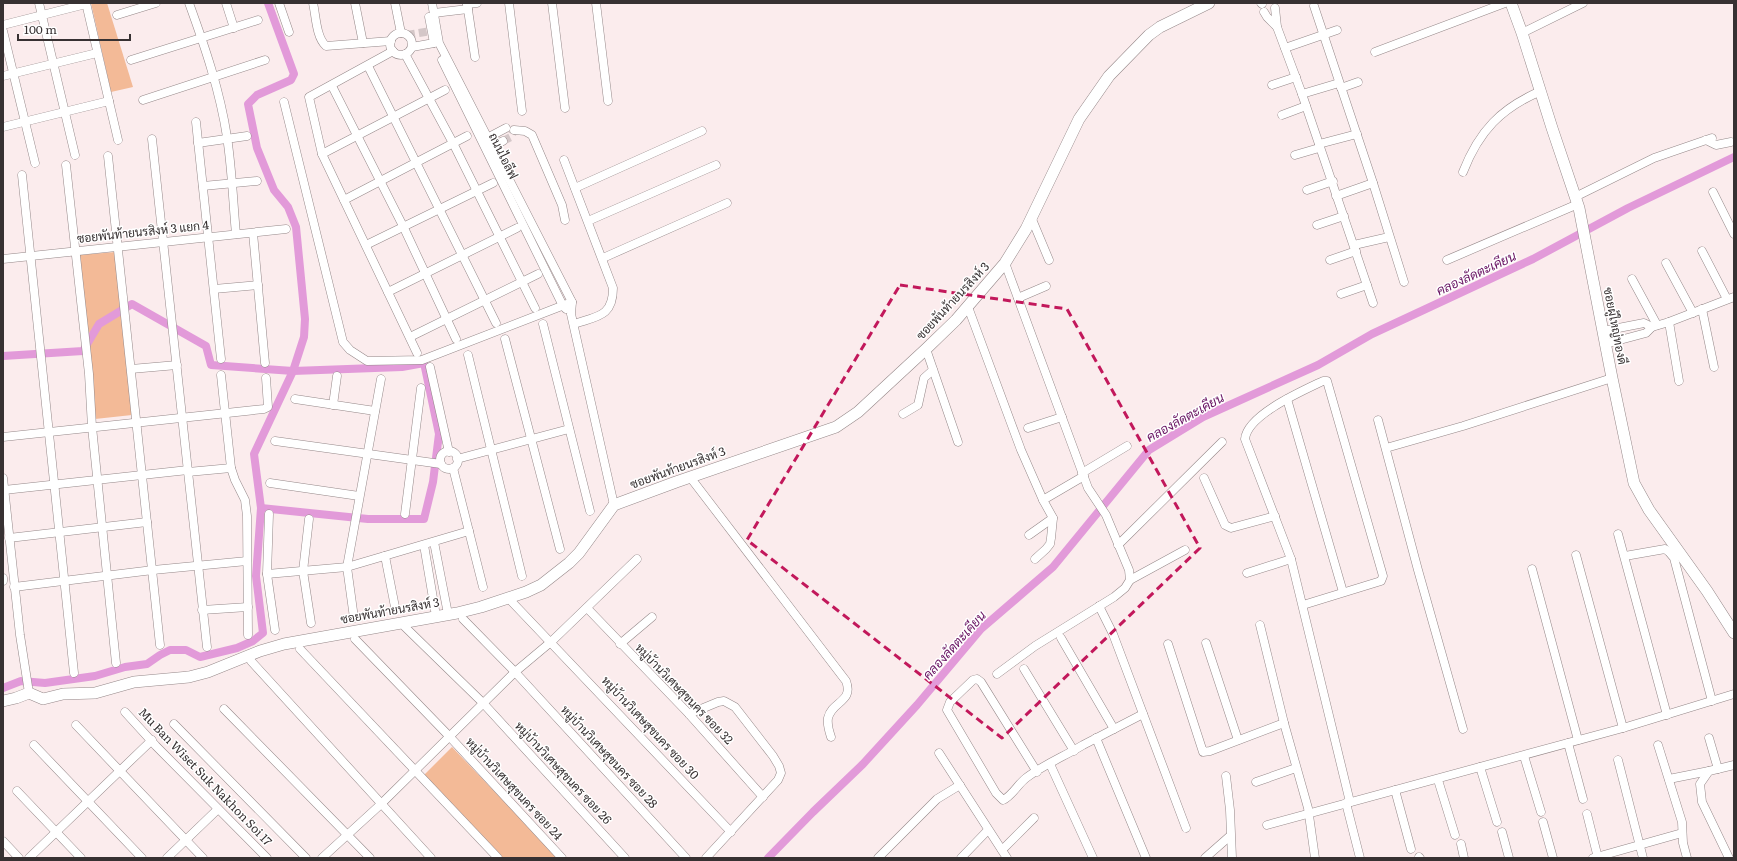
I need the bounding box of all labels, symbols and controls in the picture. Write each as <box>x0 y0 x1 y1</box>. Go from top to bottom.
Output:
scale bar <box>18 16 130 42</box>
text: 100 m <box>24 20 57 38</box>
street label: ถนนไอลีฟ <box>485 129 523 182</box>
street label: ซอยพันท้ายนรสิงห์ 3 แยก 4 <box>76 215 210 247</box>
water label: คลองลัดตะเคียน <box>1433 245 1520 299</box>
street label: ซอยพันท้ายนรสิงห์ 3 <box>911 257 993 343</box>
street label: ซอยผู้ใหญ่ทองดี <box>1600 286 1632 366</box>
water label: คลองลัดตะเคียน <box>1142 387 1228 446</box>
street label: ซอยพันท้ายนรสิงห์ 3 <box>627 441 728 493</box>
street label: ซอยพันท้ายนรสิงห์ 3 <box>339 592 441 628</box>
water label: คลองลัดตะเคียน <box>918 606 990 683</box>
street label: หมู่บ้านวิเศษสุขนคร ซอย 32 <box>631 639 738 749</box>
street label: หมู่บ้านวิเศษสุขนคร ซอย 30 <box>597 672 704 784</box>
street label: หมู่บ้านวิเศษสุขนคร ซอย 28 <box>556 701 663 813</box>
street label: Mu Ban Wiset Suk Nakhon Soi 17 <box>135 703 277 849</box>
street label: หมู่บ้านวิเศษสุขนคร ซอย 26 <box>510 717 617 829</box>
street label: หมู่บ้านวิเศษสุขนคร ซอย 24 <box>461 733 568 845</box>

